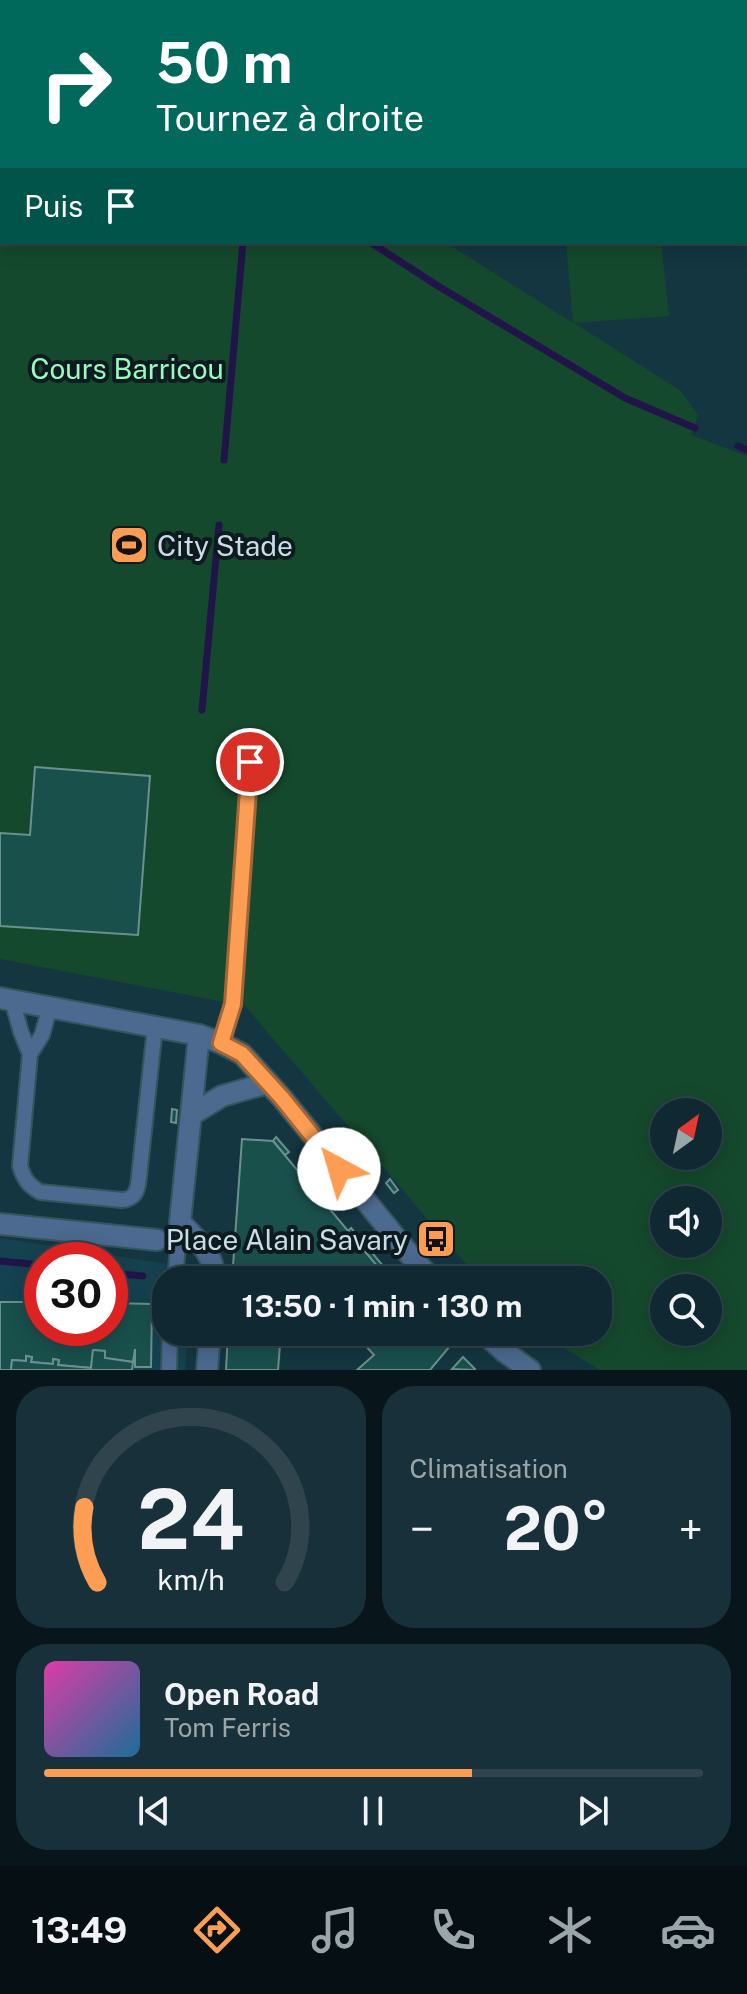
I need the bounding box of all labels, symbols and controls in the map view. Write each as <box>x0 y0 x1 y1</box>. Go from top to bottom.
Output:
text: 50 m <box>156 30 293 96</box>
icon: right <box>24 32 128 136</box>
text: Tournez à droite <box>156 97 424 139</box>
icon: arrive <box>99 184 143 228</box>
text: Puis <box>24 188 83 224</box>
park label: Cours Barricou <box>30 352 224 385</box>
sports icon: City Stade <box>108 524 150 566</box>
place label: City Stade <box>157 529 293 562</box>
pin <box>216 728 284 796</box>
icon: arrive <box>228 740 272 784</box>
north arrow <box>650 1098 722 1170</box>
map controls <box>650 1098 722 1346</box>
position arrow <box>297 1127 381 1211</box>
button: sound <box>650 1186 722 1258</box>
bus stop icon: Place Alain Savary <box>415 1218 457 1260</box>
place label: Place Alain Savary <box>166 1223 408 1256</box>
speed limit sign: 30 <box>24 1242 128 1346</box>
button: search <box>650 1274 722 1346</box>
text: 13:50 · 1 min · 130 m <box>242 1288 522 1324</box>
text: Climatisation <box>410 1453 568 1484</box>
text: 24 <box>137 1470 244 1568</box>
text: 20° <box>504 1493 609 1564</box>
text: − <box>410 1503 434 1555</box>
text: + <box>679 1503 703 1555</box>
text: km/h <box>157 1563 224 1596</box>
text: Open Road <box>164 1676 319 1712</box>
text: Tom Ferris <box>164 1712 291 1743</box>
icon: previous <box>132 1789 176 1833</box>
icon: pause <box>351 1789 395 1833</box>
icon: next <box>571 1789 615 1833</box>
icon: directions <box>189 1902 245 1958</box>
icon: music <box>307 1902 363 1958</box>
icon: phone <box>425 1902 481 1958</box>
icon: climate <box>542 1902 598 1958</box>
icon: car <box>660 1902 716 1958</box>
text: 13:49 <box>31 1909 127 1951</box>

